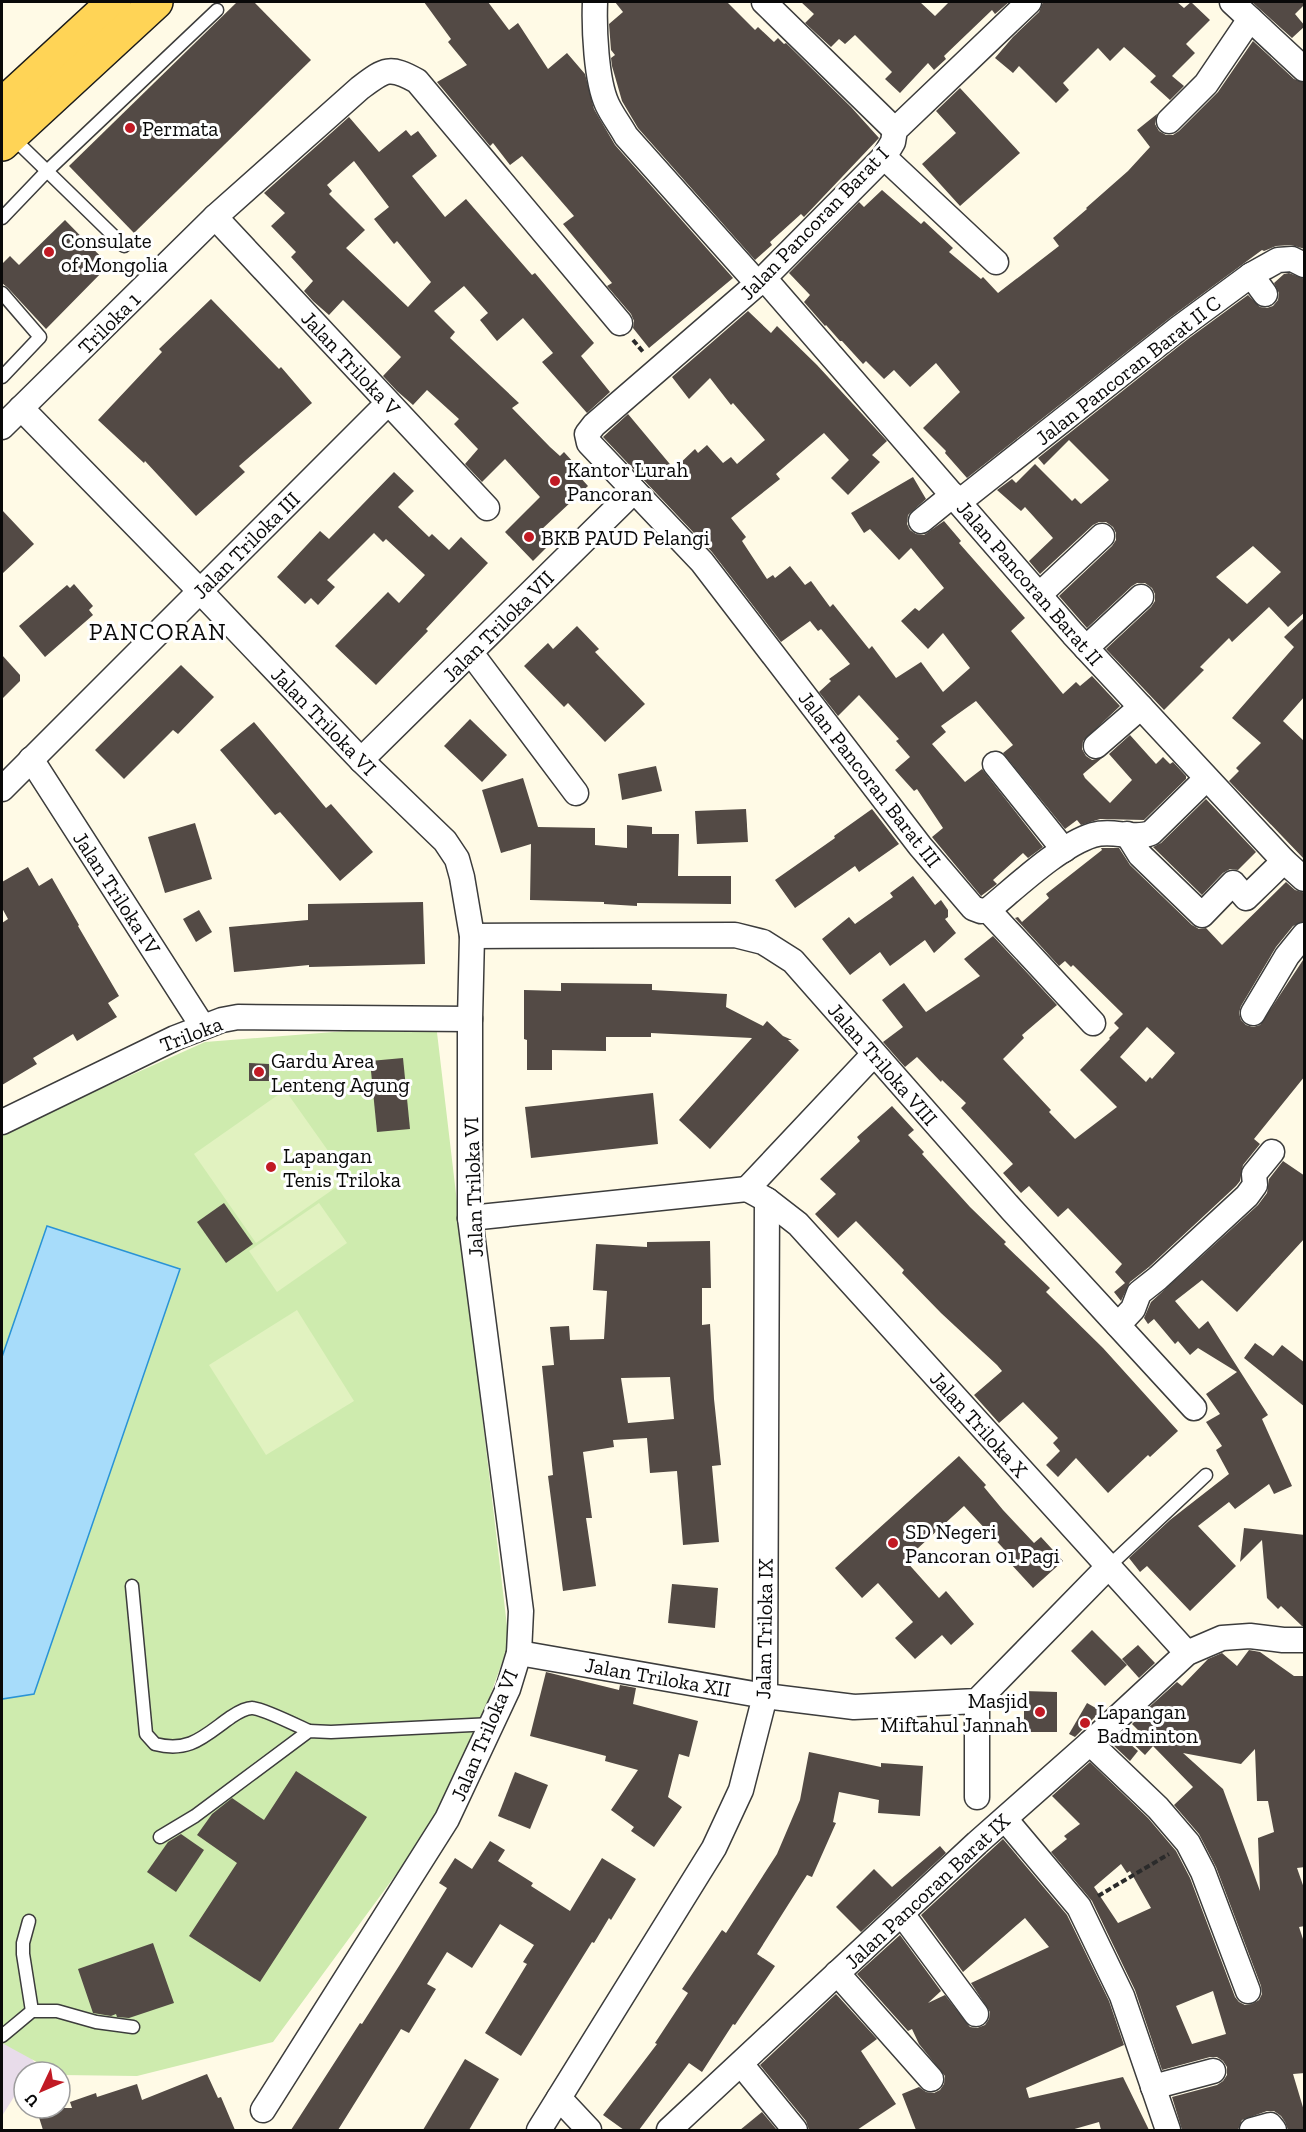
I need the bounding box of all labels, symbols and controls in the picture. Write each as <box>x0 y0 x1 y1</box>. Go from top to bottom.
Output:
place label: Permata <box>142 116 218 141</box>
marker: Permata <box>123 121 137 135</box>
street label: Jalan Pancoran Barat I <box>734 141 894 305</box>
place label: Consulate of Mongolia <box>61 228 168 277</box>
marker: Consulate of Mongolia <box>42 245 56 259</box>
street label: Triloka 1 <box>73 287 145 359</box>
street label: Jalan Pancoran Barat II C <box>1030 290 1226 450</box>
street label: Jalan Triloka V <box>296 306 406 421</box>
place label: Kantor Lurah Pancoran <box>567 457 688 506</box>
marker: Kantor Lurah Pancoran <box>548 474 562 488</box>
street label: Jalan Triloka III <box>187 486 305 604</box>
street label: Jalan Pancoran Barat II <box>952 496 1108 670</box>
place label: BKB PAUD Pelangi <box>541 525 710 550</box>
marker: BKB PAUD Pelangi <box>522 530 536 544</box>
street label: Jalan Triloka VII <box>437 565 559 687</box>
district label: PANCORAN <box>89 617 227 646</box>
street label: Jalan Triloka VI <box>266 662 382 780</box>
street label: Jalan Pancoran Barat III <box>793 686 947 872</box>
street label: Jalan Triloka IV <box>68 827 166 959</box>
street label: Jalan Triloka VIII <box>823 998 943 1130</box>
street label: Triloka <box>156 1011 226 1057</box>
place label: Gardu Area Lenteng Agung <box>271 1048 410 1097</box>
marker: Gardu Area Lenteng Agung <box>252 1065 266 1079</box>
street label: Jalan Triloka VI <box>458 1116 488 1258</box>
place label: Lapangan Tenis Triloka <box>283 1143 401 1192</box>
marker: Lapangan Tenis Triloka <box>264 1160 278 1174</box>
street label: Jalan Triloka X <box>925 1366 1034 1483</box>
place label: SD Negeri Pancoran 01 Pagi <box>905 1519 1060 1568</box>
marker: SD Negeri Pancoran 01 Pagi <box>886 1536 900 1550</box>
street label: Jalan Triloka IX <box>750 1558 778 1700</box>
street label: Jalan Triloka XII <box>583 1652 733 1702</box>
street label: Jalan Triloka VI <box>445 1665 523 1805</box>
place label: Masjid Miftahul Jannah <box>880 1688 1028 1737</box>
place label: Lapangan Badminton <box>1097 1699 1198 1748</box>
marker: Masjid Miftahul Jannah <box>1033 1705 1047 1719</box>
marker: Lapangan Badminton <box>1078 1716 1092 1730</box>
street label: Jalan Pancoran Barat IX <box>839 1808 1015 1974</box>
north arrow <box>12 2060 72 2120</box>
text: U <box>20 2089 42 2111</box>

